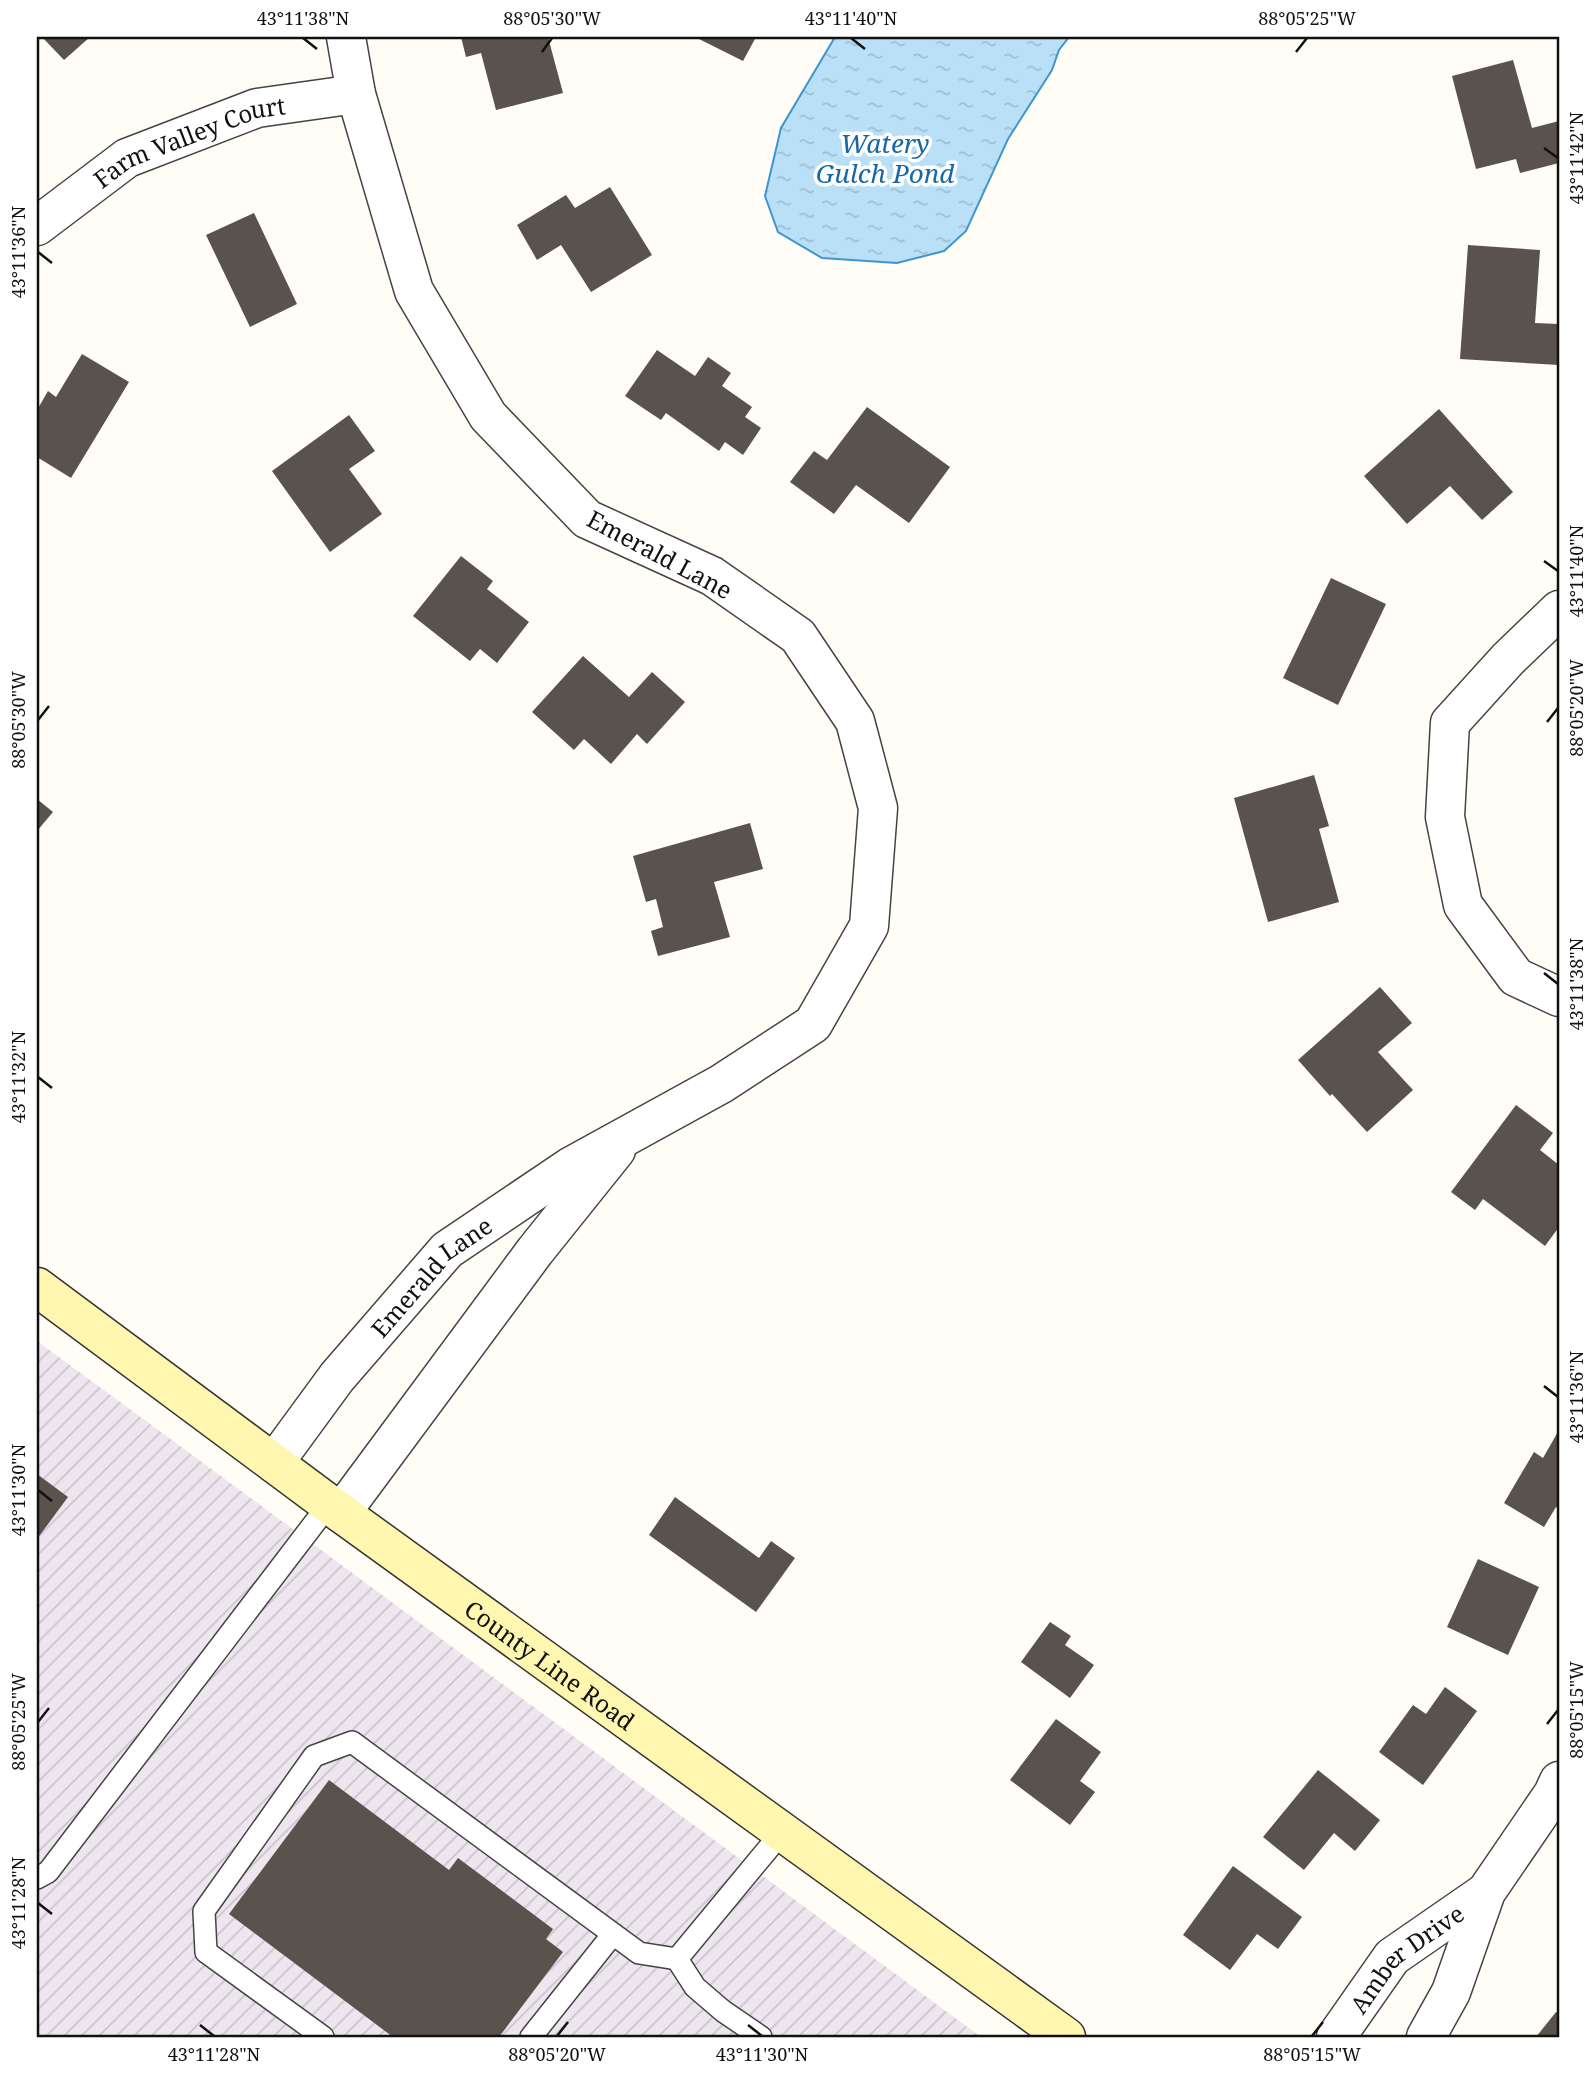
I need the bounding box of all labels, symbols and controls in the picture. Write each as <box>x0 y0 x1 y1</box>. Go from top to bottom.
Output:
text: 43°11'38"N <box>257 6 350 30</box>
text: 88°05'30"W <box>503 6 601 30</box>
text: 43°11'40"N <box>805 6 898 30</box>
text: 88°05'25"W <box>1258 6 1356 30</box>
street label: Farm Valley Court <box>86 88 287 195</box>
text: 43°11'42"N <box>1564 111 1588 204</box>
water label: Watery Gulch Pond <box>816 125 955 191</box>
text: 43°11'36"N <box>6 205 30 298</box>
street label: Emerald Lane <box>582 502 738 606</box>
text: 43°11'40"N <box>1564 524 1588 617</box>
text: 88°05'20"W <box>1564 659 1588 757</box>
text: 88°05'30"W <box>6 671 30 769</box>
text: 43°11'38"N <box>1564 937 1588 1030</box>
text: 43°11'32"N <box>6 1030 30 1123</box>
street label: Emerald Lane <box>363 1208 498 1344</box>
text: 43°11'36"N <box>1564 1350 1588 1443</box>
text: 43°11'30"N <box>6 1443 30 1536</box>
street label: County Line Road <box>458 1592 642 1737</box>
text: 88°05'15"W <box>1564 1661 1588 1759</box>
text: 88°05'25"W <box>6 1673 30 1771</box>
text: 43°11'28"N <box>6 1856 30 1949</box>
street label: Amber Drive <box>1341 1896 1470 2019</box>
text: 43°11'28"N <box>168 2042 261 2066</box>
text: 88°05'20"W <box>508 2042 606 2066</box>
text: 43°11'30"N <box>716 2042 809 2066</box>
text: 88°05'15"W <box>1263 2042 1361 2066</box>

